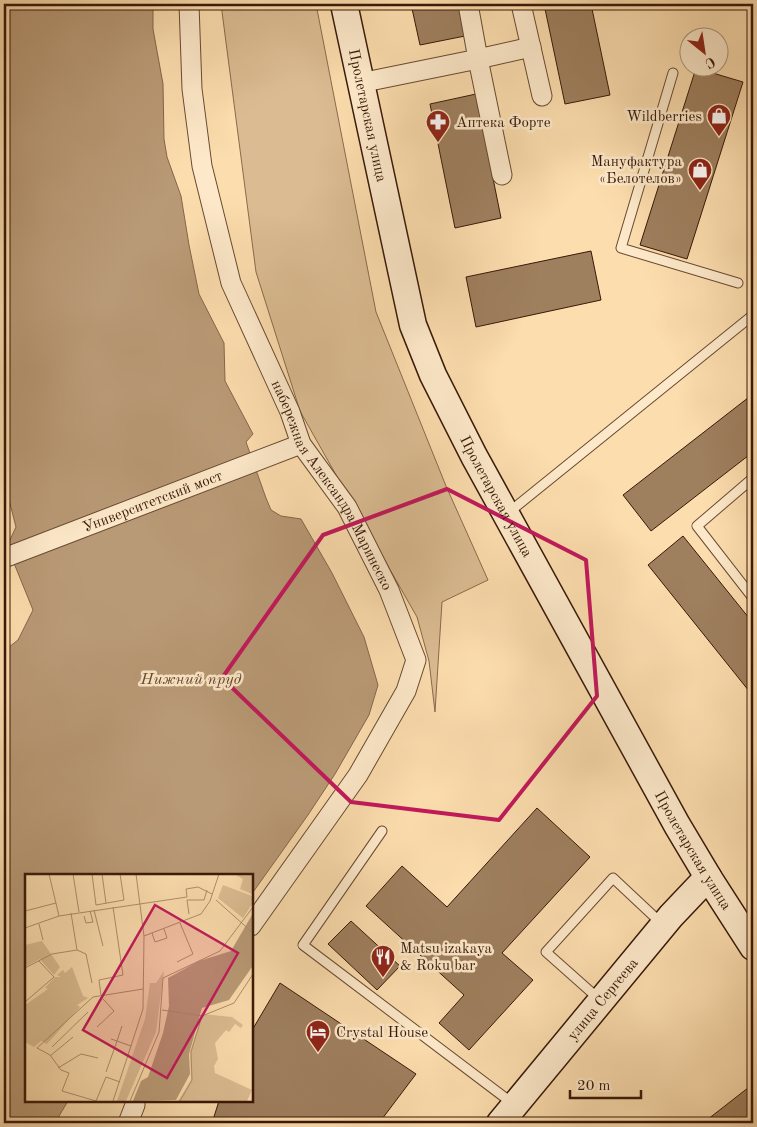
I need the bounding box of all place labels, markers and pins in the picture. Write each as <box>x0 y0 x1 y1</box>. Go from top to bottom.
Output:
shop icon: Wildberries <box>706 103 732 137</box>
pharmacy icon: Аптека Форте <box>425 109 451 143</box>
place label: Wildberries <box>626 110 702 125</box>
place label: Аптека Форте <box>456 116 551 131</box>
place label: Мануфактура «Белотелов» <box>591 155 683 187</box>
shop icon: Мануфактура «Белотелов» <box>687 157 713 191</box>
place label: Matsu izakaya & Roku bar <box>400 942 492 974</box>
restaurant icon: Matsu izakaya & Roku bar <box>370 944 396 978</box>
hotel icon: Crystal House <box>305 1019 331 1053</box>
place label: Crystal House <box>336 1026 428 1041</box>

